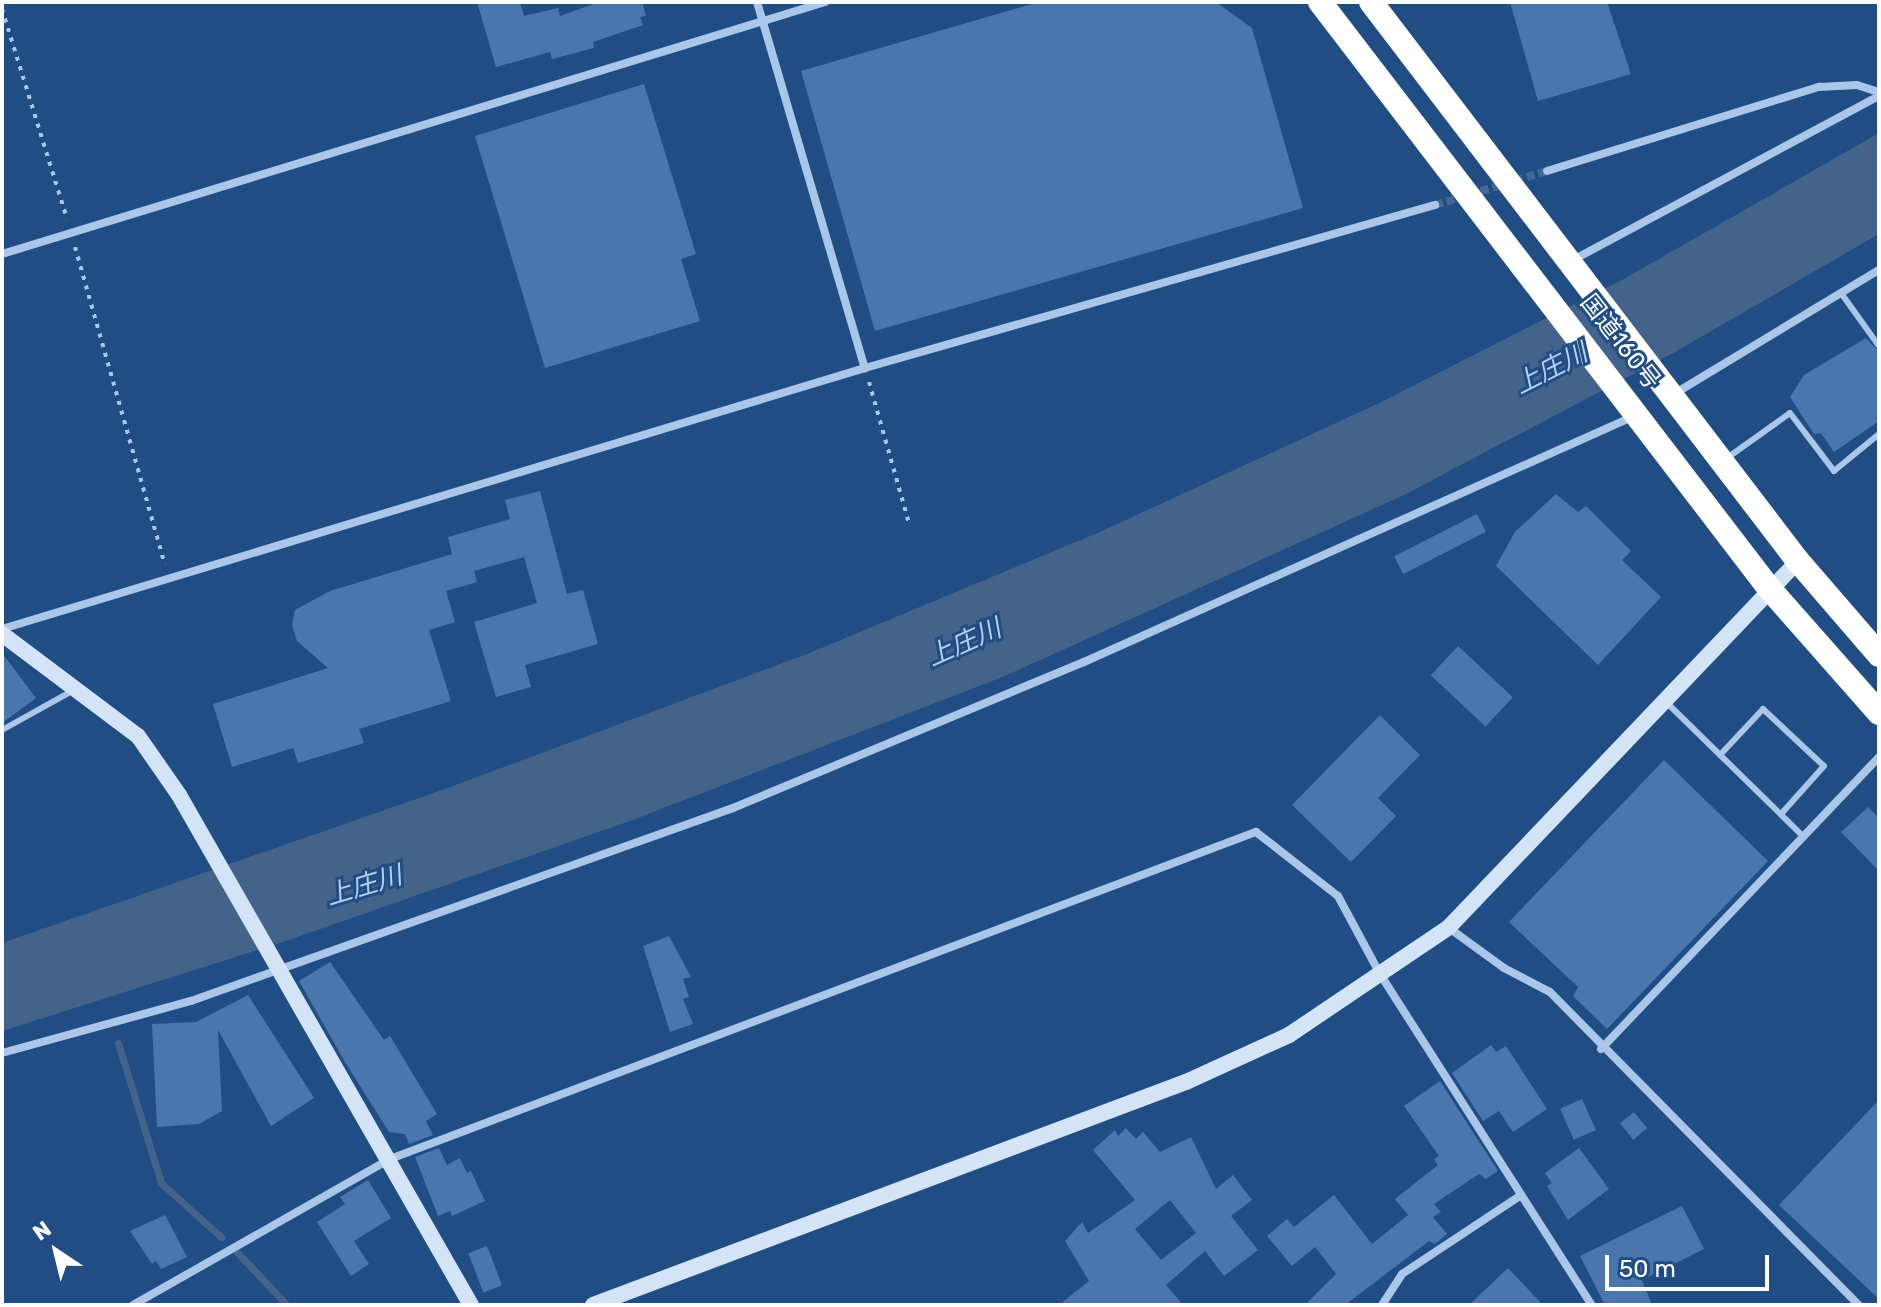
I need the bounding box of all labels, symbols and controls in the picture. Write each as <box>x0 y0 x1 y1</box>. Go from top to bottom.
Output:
street label: 国道160号 <box>1574 289 1666 395</box>
water label: 上庄川 <box>1509 337 1593 401</box>
water label: 上庄川 <box>922 613 1006 673</box>
water label: 上庄川 <box>322 860 406 912</box>
north arrow <box>16 1211 96 1291</box>
text: N <box>28 1215 56 1247</box>
scale bar <box>1609 1239 1773 1289</box>
text: 50 m <box>1619 1255 1676 1283</box>

